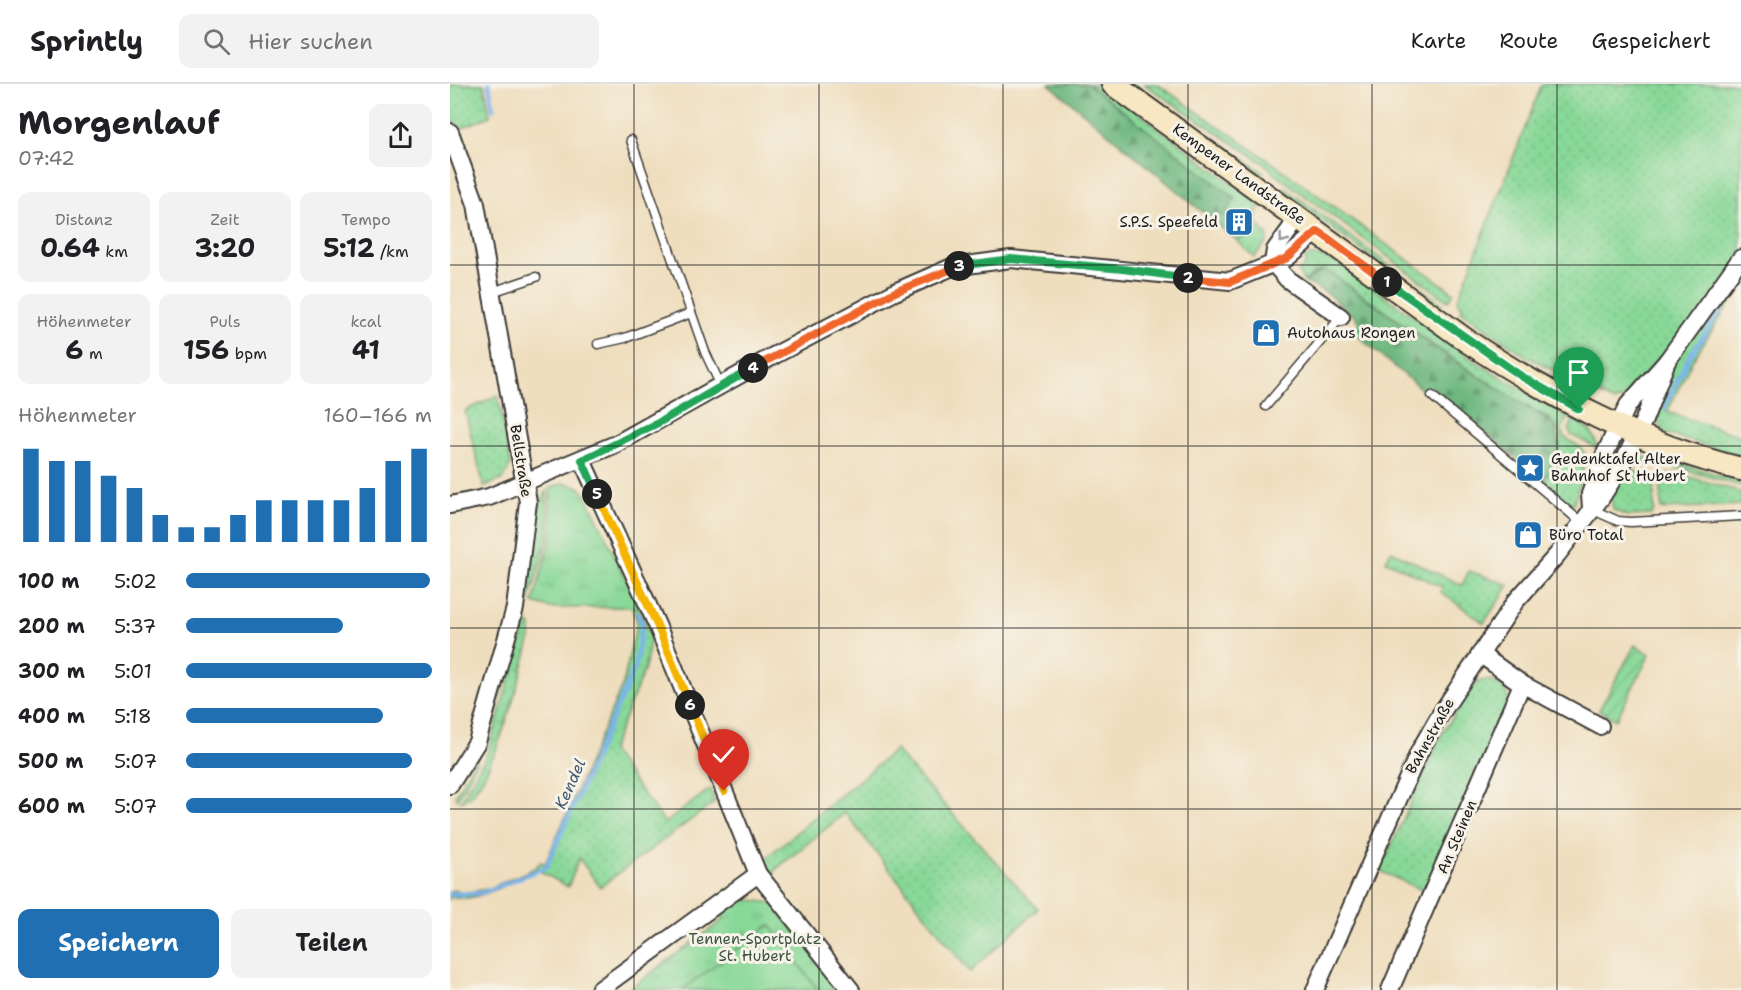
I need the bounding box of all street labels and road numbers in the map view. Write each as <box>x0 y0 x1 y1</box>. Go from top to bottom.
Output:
street label: Kempener Landstraße <box>1168 119 1310 229</box>
street label: Bellstraße <box>505 423 537 499</box>
street label: Bahnstraße <box>1401 695 1459 777</box>
street label: An Steinen <box>1432 797 1482 877</box>

